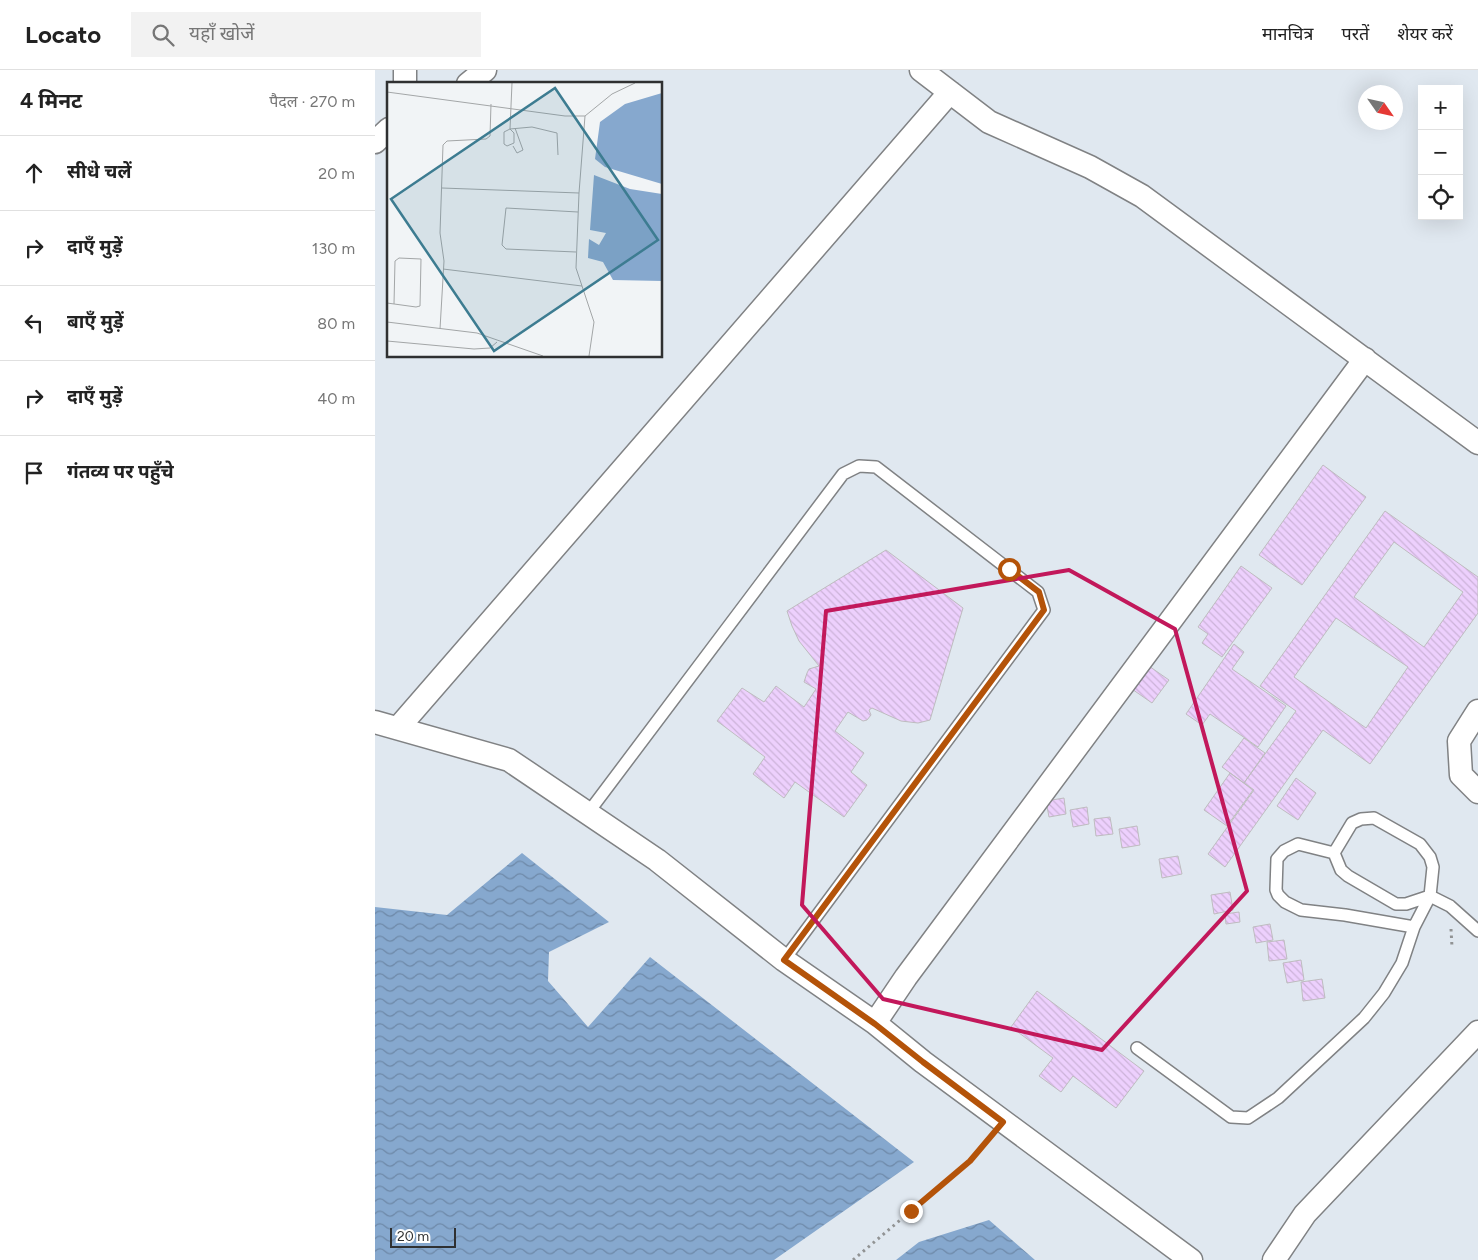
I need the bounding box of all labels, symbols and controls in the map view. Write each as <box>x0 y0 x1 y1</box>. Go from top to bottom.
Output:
search box <box>131 12 481 57</box>
text: Locato <box>25 20 101 49</box>
icon: search <box>149 21 177 49</box>
text: यहाँ खोजें <box>189 22 254 45</box>
text: मानचित्र <box>1262 23 1313 45</box>
text: परतें <box>1341 23 1369 45</box>
text: शेयर करें <box>1397 23 1453 45</box>
inset map <box>387 82 663 358</box>
north arrow <box>1358 85 1403 130</box>
map controls <box>1418 85 1463 220</box>
button: + <box>1418 85 1463 130</box>
text: 4 मिनट <box>20 88 82 113</box>
text: पैदल · 270 m <box>269 92 355 111</box>
button: − <box>1418 130 1463 175</box>
icon: ahead <box>20 159 48 187</box>
text: सीधे चलें <box>67 160 131 183</box>
text: 20 m <box>318 164 355 183</box>
button: locate <box>1418 175 1463 220</box>
icon: right <box>20 234 48 262</box>
text: दाएँ मुड़ें <box>67 235 123 258</box>
text: 130 m <box>312 239 355 258</box>
icon: left <box>20 309 48 337</box>
text: बाएँ मुड़ें <box>67 310 124 333</box>
text: 80 m <box>317 314 355 333</box>
icon: right <box>20 384 48 412</box>
text: दाएँ मुड़ें <box>67 385 123 408</box>
text: 40 m <box>317 389 355 408</box>
icon: arrive <box>20 459 48 487</box>
text: गंतव्य पर पहुँचे <box>67 460 174 483</box>
route start <box>998 558 1021 581</box>
route end <box>900 1200 923 1223</box>
scale bar <box>390 1225 456 1248</box>
text: 20 m <box>397 1228 429 1245</box>

